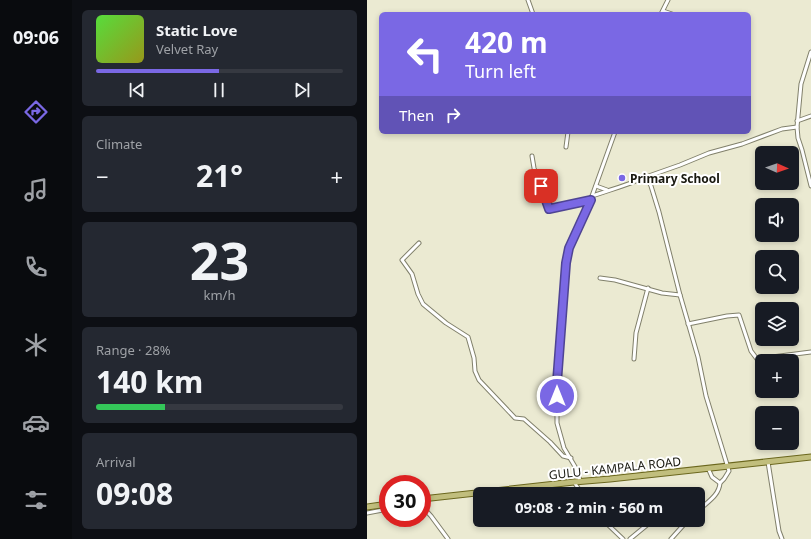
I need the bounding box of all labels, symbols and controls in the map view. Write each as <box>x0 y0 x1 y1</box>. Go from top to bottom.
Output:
text: Static Love <box>156 20 237 40</box>
text: 420 m <box>465 23 548 61</box>
text: 09:06 <box>13 25 59 49</box>
icon: left <box>399 28 451 80</box>
text: Velvet Ray <box>156 40 218 58</box>
text: Turn left <box>465 59 536 83</box>
icon: previous <box>126 79 148 101</box>
icon: pause <box>208 79 230 101</box>
icon: next <box>291 79 313 101</box>
icon: directions <box>22 98 50 126</box>
icon: right <box>442 104 464 126</box>
text: Then <box>399 105 434 125</box>
text: Climate <box>96 135 142 153</box>
north arrow <box>755 146 799 190</box>
map controls <box>755 146 799 450</box>
text: 21° <box>196 155 243 196</box>
text: − <box>96 161 109 191</box>
text: + <box>330 161 343 191</box>
pin <box>524 169 558 203</box>
place label: Primary School <box>630 170 720 187</box>
marker: Primary School <box>617 173 627 183</box>
icon: arrive <box>530 175 552 197</box>
icon: music <box>22 176 50 204</box>
button: sound <box>755 198 799 242</box>
text: 23 <box>190 224 249 295</box>
button: search <box>755 250 799 294</box>
icon: phone <box>22 253 50 281</box>
text: km/h <box>204 286 235 304</box>
button: layers <box>755 302 799 346</box>
icon: climate <box>22 331 50 359</box>
text: Range · 28% <box>96 341 171 359</box>
button: + <box>755 354 799 398</box>
text: 140 km <box>96 361 203 402</box>
position arrow <box>536 375 578 417</box>
button: − <box>755 406 799 450</box>
icon: car <box>22 409 50 437</box>
text: Arrival <box>96 453 136 471</box>
street label: GULU - KAMPALA ROAD <box>548 453 682 483</box>
text: 09:08 <box>96 473 173 514</box>
speed limit sign: 30 <box>379 475 431 527</box>
icon: filters <box>22 486 50 514</box>
text: 09:08 · 2 min · 560 m <box>515 497 663 517</box>

